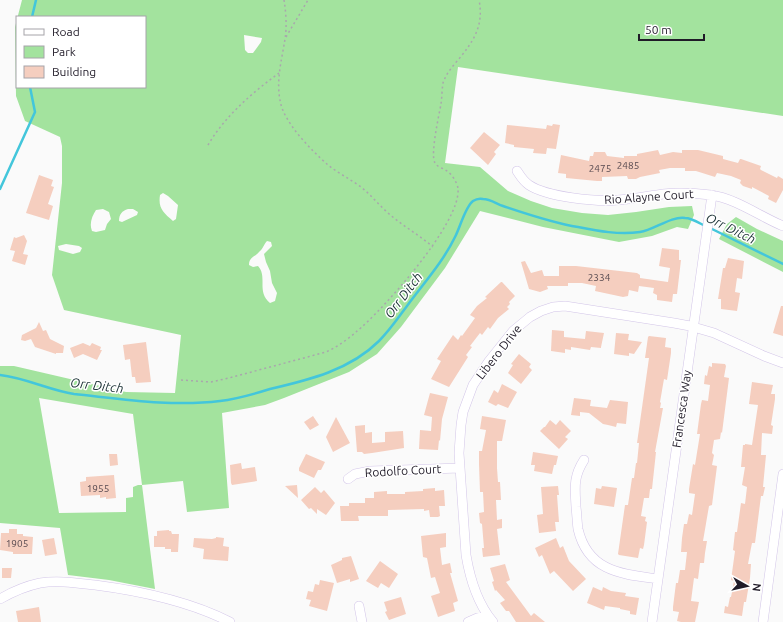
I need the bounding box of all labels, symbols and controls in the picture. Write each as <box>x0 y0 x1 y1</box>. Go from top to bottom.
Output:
legend <box>16 16 146 88</box>
scale bar <box>639 16 704 42</box>
text: 50 m <box>645 23 672 36</box>
text: Road <box>52 25 80 38</box>
text: Park <box>52 45 76 58</box>
text: Building <box>52 65 96 78</box>
house number: 2485 <box>617 160 639 171</box>
house number: 2475 <box>589 163 611 174</box>
street label: Rio Alayne Court <box>604 187 694 206</box>
water label: Orr Ditch <box>704 210 758 246</box>
water label: Orr Ditch <box>381 269 425 321</box>
house number: 2334 <box>588 272 611 283</box>
street label: Libero Drive <box>473 322 524 381</box>
street label: Francesca Way <box>670 369 693 449</box>
water label: Orr Ditch <box>70 375 124 395</box>
street label: Rodolfo Court <box>364 462 442 479</box>
house number: 1955 <box>87 483 109 494</box>
house number: 1905 <box>6 538 28 549</box>
north arrow <box>727 566 767 606</box>
text: N <box>750 582 763 592</box>

